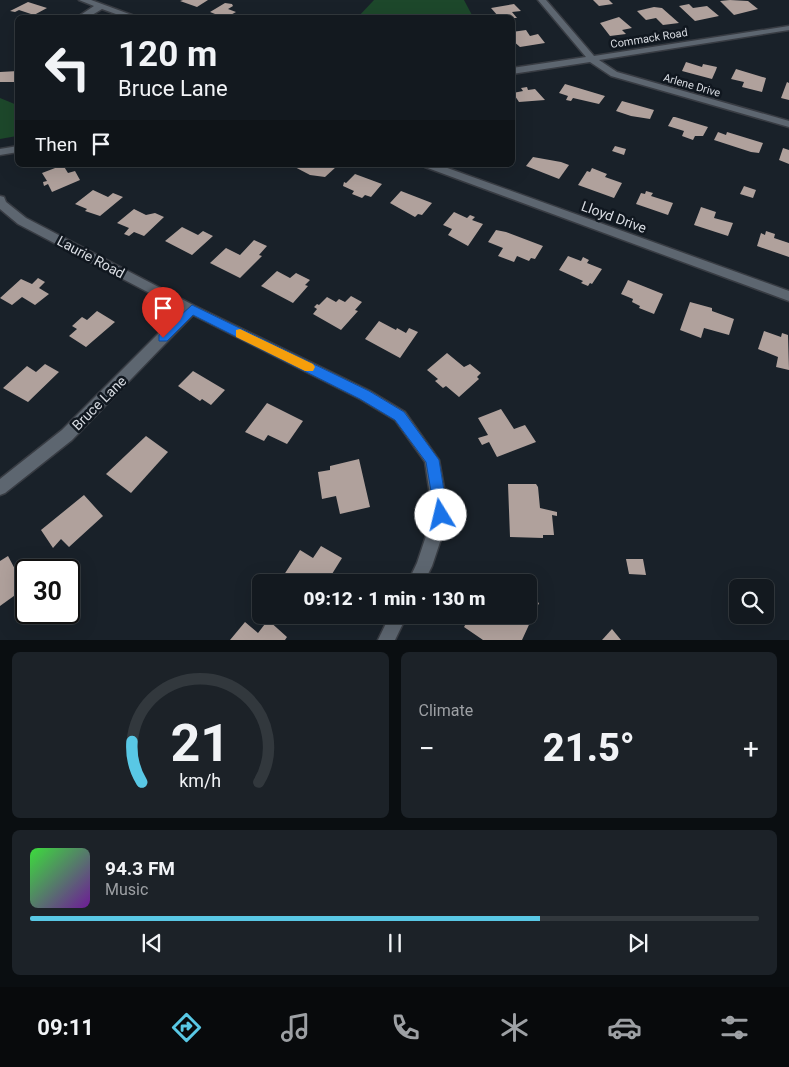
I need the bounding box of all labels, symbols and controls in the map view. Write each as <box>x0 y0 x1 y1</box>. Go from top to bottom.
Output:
street label: Commack Road <box>610 26 689 51</box>
text: 120 m <box>118 34 217 75</box>
icon: left <box>35 35 100 100</box>
street label: Arlene Drive <box>662 71 722 100</box>
text: Bruce Lane <box>118 76 228 101</box>
icon: arrive <box>87 130 115 158</box>
text: Then <box>35 133 77 156</box>
street label: Lloyd Drive <box>579 198 649 236</box>
street label: Laurie Road <box>55 233 127 281</box>
pin <box>142 287 184 338</box>
icon: arrive <box>149 294 177 322</box>
street label: Bruce Lane <box>69 373 129 433</box>
position arrow <box>414 488 466 540</box>
speed limit sign: 30 <box>15 559 80 624</box>
map controls <box>729 579 774 624</box>
button: search <box>729 579 774 624</box>
text: 09:12 · 1 min · 130 m <box>303 587 486 610</box>
text: Climate <box>419 701 473 720</box>
text: 21 <box>170 713 230 774</box>
text: 21.5° <box>543 726 635 770</box>
text: − <box>419 732 435 765</box>
text: + <box>743 732 759 765</box>
text: km/h <box>179 770 221 791</box>
text: 94.3 FM <box>105 857 175 880</box>
text: Music <box>105 880 148 899</box>
icon: previous <box>138 929 166 957</box>
icon: pause <box>381 929 409 957</box>
icon: next <box>624 929 652 957</box>
icon: directions <box>169 1010 204 1045</box>
icon: music <box>278 1010 313 1045</box>
icon: phone <box>388 1010 423 1045</box>
icon: climate <box>497 1010 532 1045</box>
icon: car <box>607 1010 642 1045</box>
icon: filters <box>717 1010 752 1045</box>
text: 09:11 <box>37 1015 94 1040</box>

